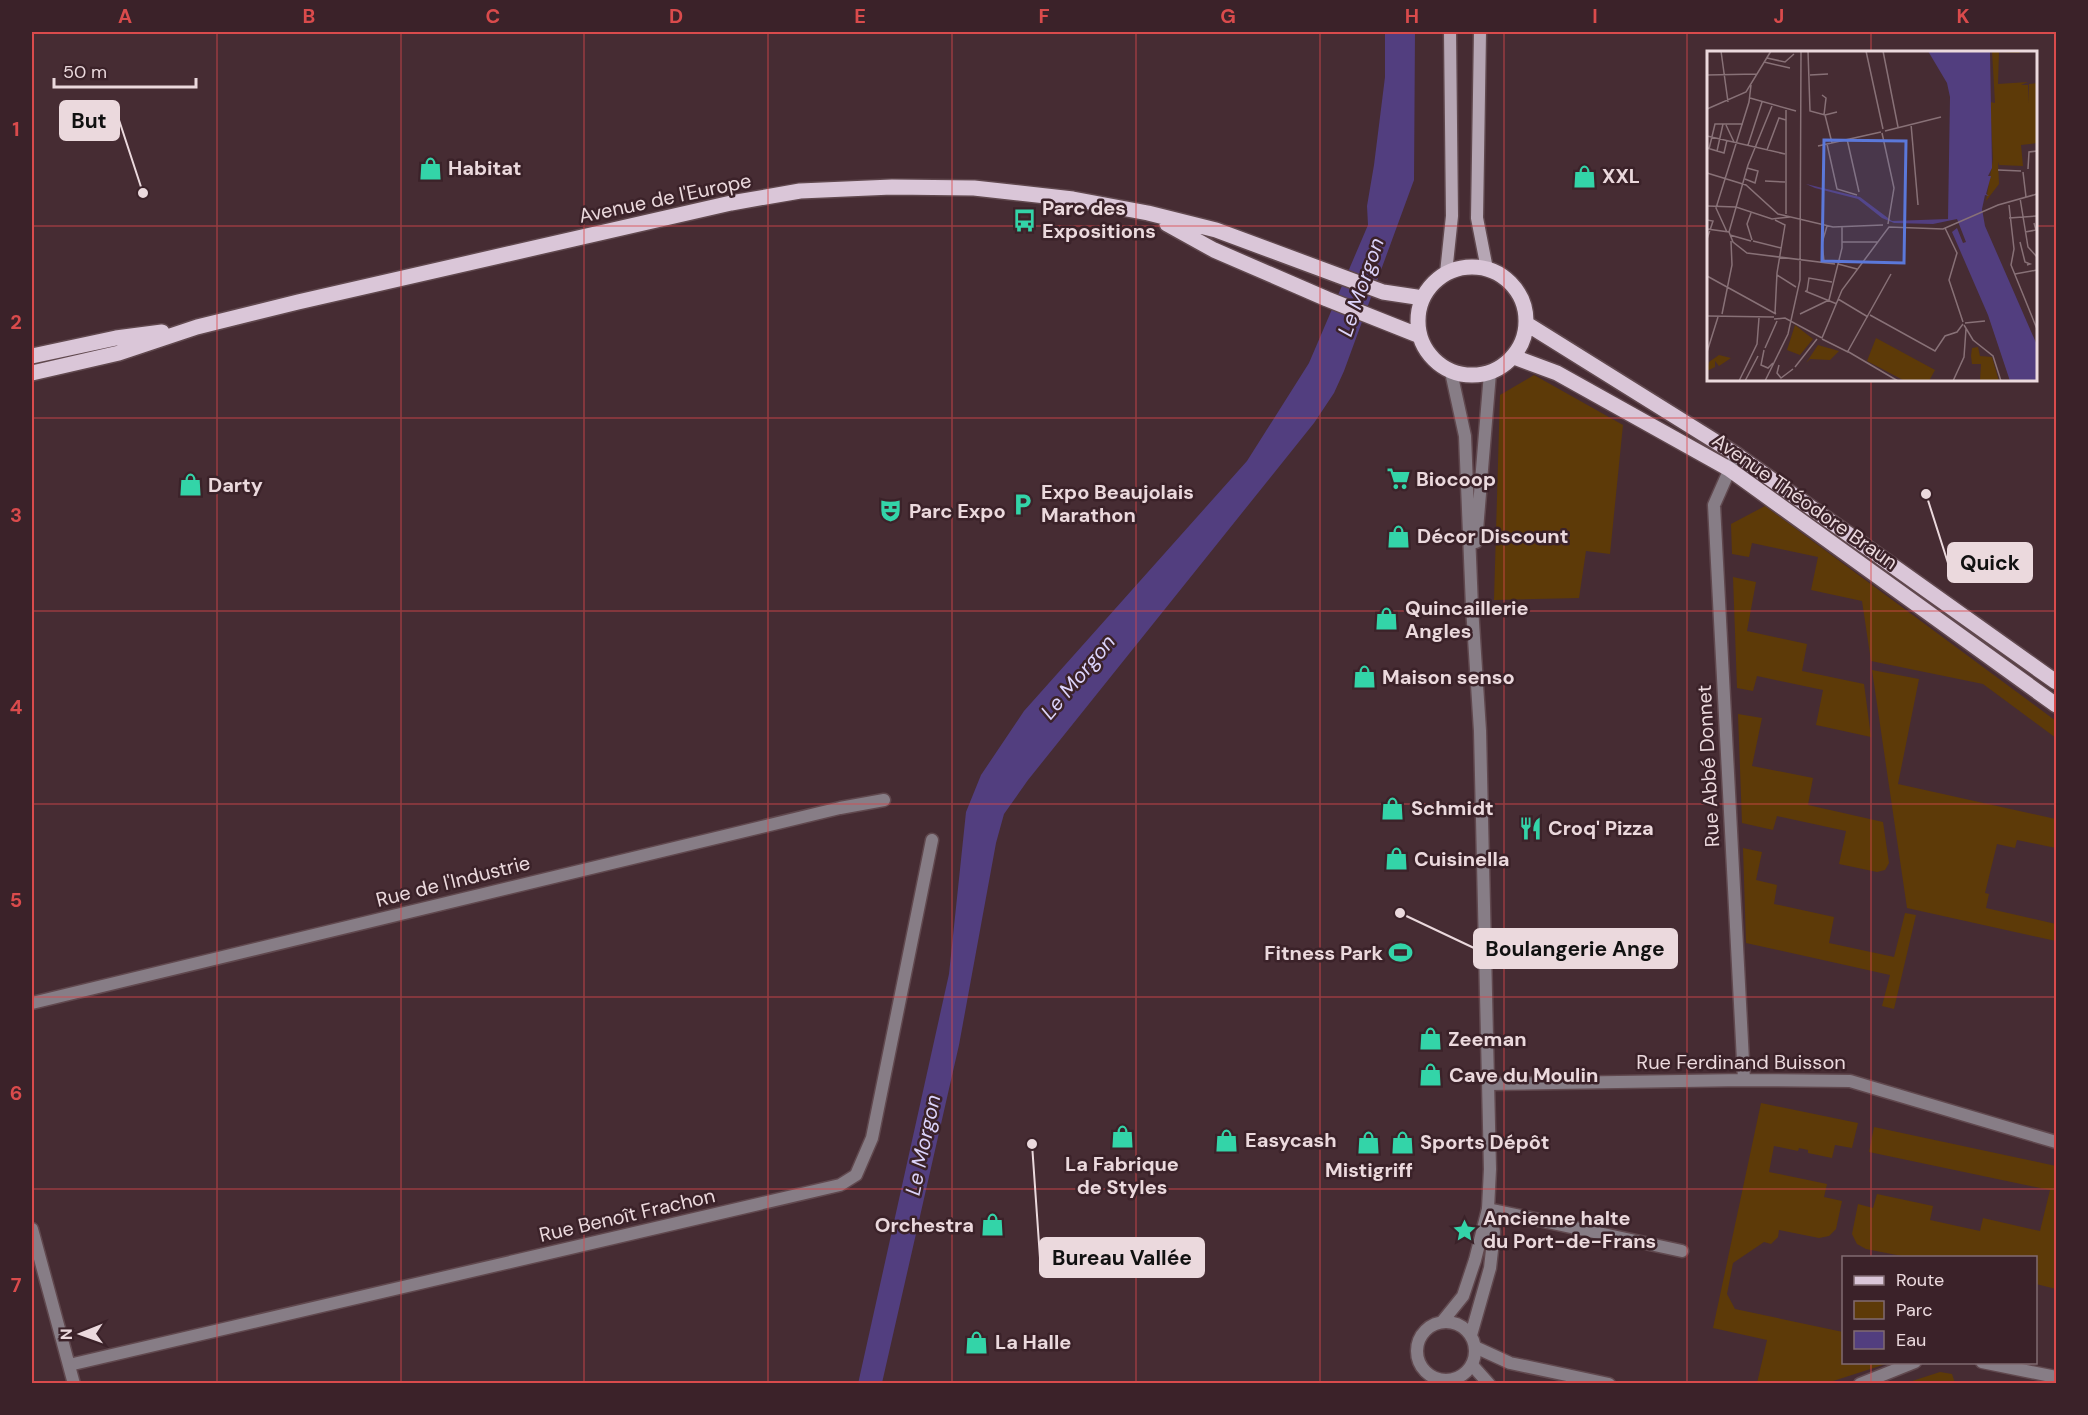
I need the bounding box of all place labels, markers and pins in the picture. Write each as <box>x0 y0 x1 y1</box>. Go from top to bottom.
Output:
callout: But <box>60 101 119 140</box>
shop icon: Habitat <box>417 155 443 181</box>
place label: Habitat <box>448 155 522 181</box>
shop icon: XXL <box>1571 163 1597 189</box>
place label: XXL <box>1602 163 1640 189</box>
place label: Parc des Expositions <box>1042 195 1156 244</box>
bus stop icon: Parc des Expositions <box>1011 207 1037 233</box>
supermarket icon: Biocoop <box>1385 466 1411 492</box>
place label: Biocoop <box>1416 466 1496 492</box>
shop icon: Darty <box>177 472 203 498</box>
place label: Darty <box>208 472 263 498</box>
place label: Expo Beaujolais Marathon <box>1041 479 1194 528</box>
parking icon: Expo Beaujolais Marathon <box>1010 491 1036 517</box>
theatre icon: Parc Expo <box>878 498 904 524</box>
place label: Parc Expo <box>909 498 1006 524</box>
shop icon: Décor Discount <box>1386 523 1412 549</box>
place label: Décor Discount <box>1417 523 1568 549</box>
callout: Quick <box>1948 543 2032 582</box>
place label: Quincaillerie Angles <box>1405 595 1529 644</box>
shop icon: Quincaillerie Angles <box>1374 606 1400 632</box>
shop icon: Maison senso <box>1351 664 1377 690</box>
place label: Maison senso <box>1382 664 1515 690</box>
shop icon: Schmidt <box>1380 795 1406 821</box>
place label: Schmidt <box>1411 795 1494 821</box>
restaurant icon: Croq' Pizza <box>1517 815 1543 841</box>
place label: Croq' Pizza <box>1548 815 1654 841</box>
shop icon: Cuisinella <box>1383 846 1409 872</box>
place label: Cuisinella <box>1414 846 1509 872</box>
callout: Boulangerie Ange <box>1474 929 1677 968</box>
place label: Fitness Park <box>1264 940 1383 966</box>
sports icon: Fitness Park <box>1388 940 1414 966</box>
shop icon: Zeeman <box>1417 1026 1443 1052</box>
place label: Zeeman <box>1448 1026 1527 1052</box>
shop icon: Cave du Moulin <box>1418 1062 1444 1088</box>
place label: Cave du Moulin <box>1449 1062 1598 1088</box>
shop icon: La Fabrique de Styles <box>1109 1123 1135 1149</box>
shop icon: Easycash <box>1214 1127 1240 1153</box>
place label: Easycash <box>1245 1127 1337 1153</box>
shop icon: Mistigriff <box>1356 1129 1382 1155</box>
shop icon: Sports Dépôt <box>1389 1129 1415 1155</box>
place label: Sports Dépôt <box>1420 1129 1549 1155</box>
place label: La Fabrique de Styles <box>1065 1151 1179 1200</box>
place label: Mistigriff <box>1325 1157 1413 1183</box>
place label: Ancienne halte du Port-de-Frans <box>1483 1205 1656 1254</box>
place label: Orchestra <box>875 1212 974 1238</box>
shop icon: Orchestra <box>979 1212 1005 1238</box>
place icon: Ancienne halte du Port-de-Frans <box>1452 1217 1478 1243</box>
callout: Bureau Vallée <box>1040 1238 1204 1277</box>
shop icon: La Halle <box>964 1329 990 1355</box>
place label: La Halle <box>995 1329 1071 1355</box>

